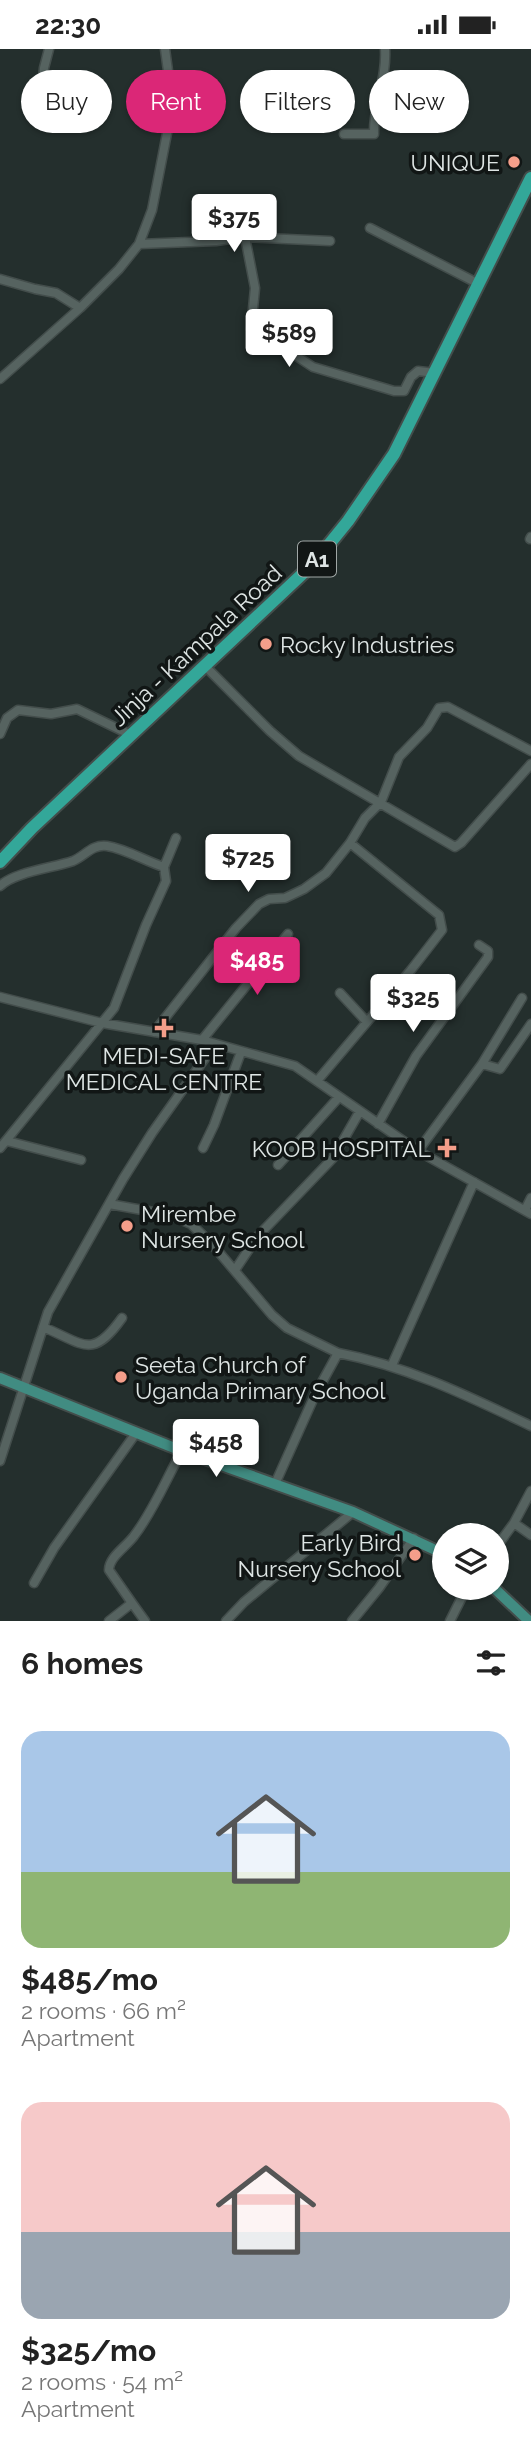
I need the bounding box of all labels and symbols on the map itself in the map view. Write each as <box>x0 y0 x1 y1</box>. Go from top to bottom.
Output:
place label: UNIQUE <box>411 149 500 176</box>
marker: UNIQUE <box>506 154 522 170</box>
pin: $375 <box>193 195 275 254</box>
pin: $589 <box>248 309 330 369</box>
road number: A1 <box>298 541 336 577</box>
street label: Jinja - Kampala Road <box>105 559 287 731</box>
place label: Rocky Industries <box>280 631 454 658</box>
marker: Rocky Industries <box>258 636 274 652</box>
pin: $725 <box>207 835 289 894</box>
pin: $485 <box>216 937 298 997</box>
pin: $325 <box>372 975 454 1034</box>
marker: MEDI-SAFE MEDICAL CENTRE <box>154 1018 174 1038</box>
place label: MEDI-SAFE MEDICAL CENTRE <box>66 1042 262 1095</box>
place label: KOOB HOSPITAL <box>252 1135 432 1162</box>
marker: KOOB HOSPITAL <box>437 1138 457 1158</box>
place label: Mirembe Nursery School <box>141 1200 305 1253</box>
marker: Mirembe Nursery School <box>119 1218 135 1234</box>
place label: Seeta Church of Uganda Primary School <box>135 1351 386 1404</box>
marker: Seeta Church of Uganda Primary School <box>113 1369 129 1385</box>
pin: $458 <box>175 1419 257 1479</box>
place label: Early Bird Nursery School <box>237 1529 402 1582</box>
marker: Early Bird Nursery School <box>407 1547 423 1563</box>

